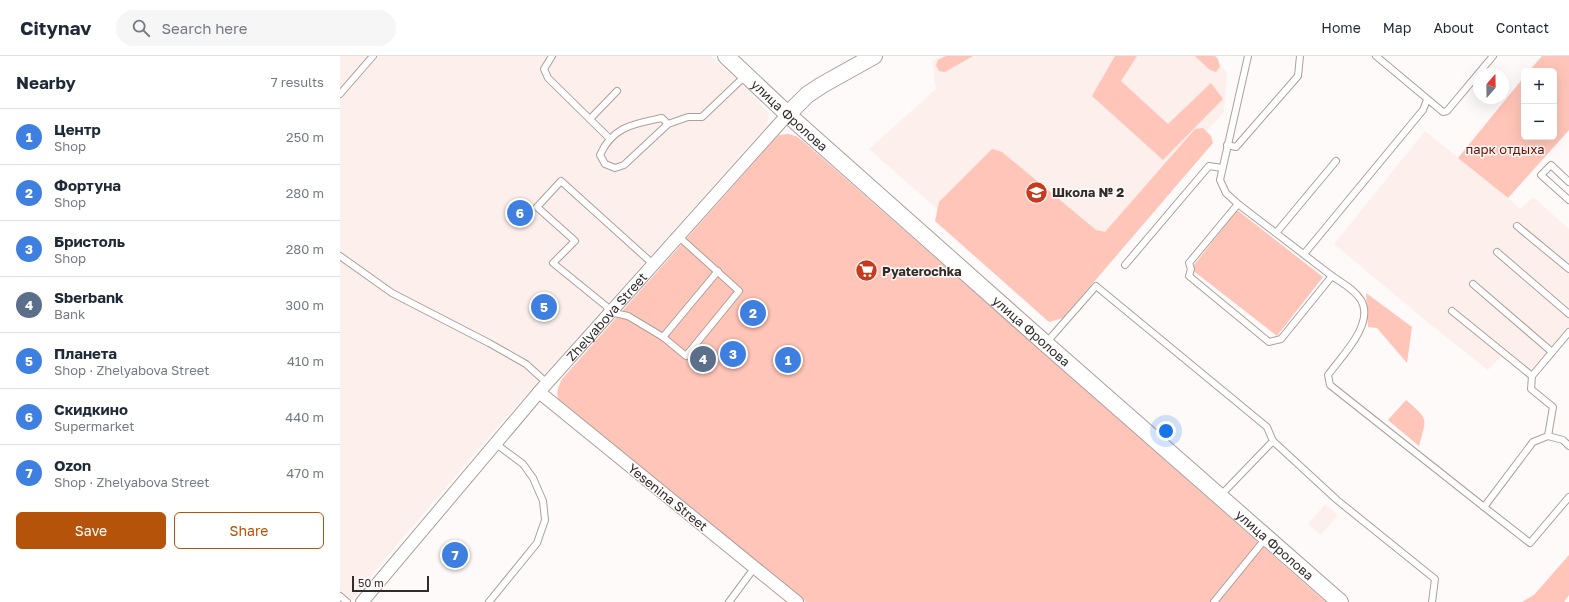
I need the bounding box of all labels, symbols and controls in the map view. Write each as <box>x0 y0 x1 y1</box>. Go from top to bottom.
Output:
search box <box>116 10 396 46</box>
text: Citynav <box>20 16 92 39</box>
icon: search <box>130 17 152 39</box>
text: Search here <box>162 19 247 37</box>
text: Home <box>1321 19 1361 36</box>
text: Map <box>1383 19 1411 36</box>
text: About <box>1433 19 1474 36</box>
text: Contact <box>1496 19 1549 36</box>
north arrow <box>1473 68 1509 104</box>
map controls <box>1521 68 1557 140</box>
button: + <box>1521 68 1557 104</box>
text: Nearby <box>16 72 76 93</box>
text: 7 results <box>271 74 324 90</box>
street label: улица Фролова <box>748 76 831 154</box>
button: − <box>1521 104 1557 140</box>
text: Центр <box>54 120 101 138</box>
text: 1 <box>26 129 32 145</box>
text: 250 m <box>286 129 324 145</box>
text: Shop <box>54 138 86 154</box>
park label: парк отдыха <box>1465 141 1545 157</box>
text: Фортуна <box>54 176 121 194</box>
school or university icon: Школа № 2 <box>1023 179 1049 205</box>
place label: Школа № 2 <box>1052 184 1124 200</box>
text: 2 <box>25 185 33 201</box>
text: 280 m <box>286 185 324 201</box>
text: Shop <box>54 194 86 210</box>
pin: 6 <box>507 198 533 228</box>
text: Бристоль <box>54 232 125 250</box>
text: 3 <box>25 241 33 257</box>
text: 280 m <box>286 241 324 257</box>
text: Shop <box>54 250 86 266</box>
supermarket icon: Pyaterochka <box>853 258 879 284</box>
place label: Pyaterochka <box>882 263 962 279</box>
street label: Zhelyabova Street <box>563 269 650 364</box>
text: Sberbank <box>54 288 124 306</box>
pin: 5 <box>531 292 557 322</box>
street label: улица Фролова <box>989 292 1074 370</box>
text: 4 <box>25 297 33 313</box>
text: 300 m <box>286 297 324 313</box>
pin: 2 <box>740 298 766 328</box>
text: Bank <box>54 306 85 322</box>
pin: 3 <box>720 339 746 369</box>
text: Планета <box>54 344 117 362</box>
pin: 4 <box>690 344 716 374</box>
pin: 1 <box>775 345 801 375</box>
text: 5 <box>25 353 33 369</box>
text: 410 m <box>287 353 324 369</box>
text: Shop · Zhelyabova Street <box>54 362 209 378</box>
text: Скидкино <box>54 400 128 418</box>
text: 6 <box>25 409 33 425</box>
text: 440 m <box>285 409 324 425</box>
text: Supermarket <box>54 418 135 434</box>
your location <box>1156 421 1176 441</box>
text: Ozon <box>54 456 91 474</box>
street label: Yesenina Street <box>625 460 711 534</box>
text: 7 <box>25 465 33 481</box>
text: 470 m <box>286 465 324 481</box>
text: Shop · Zhelyabova Street <box>54 474 209 490</box>
street label: улица Фролова <box>1233 506 1317 583</box>
button: Save <box>16 512 166 549</box>
button: Share <box>174 512 324 549</box>
pin: 7 <box>442 540 468 570</box>
scale bar <box>352 574 429 593</box>
text: 50 m <box>358 576 384 589</box>

